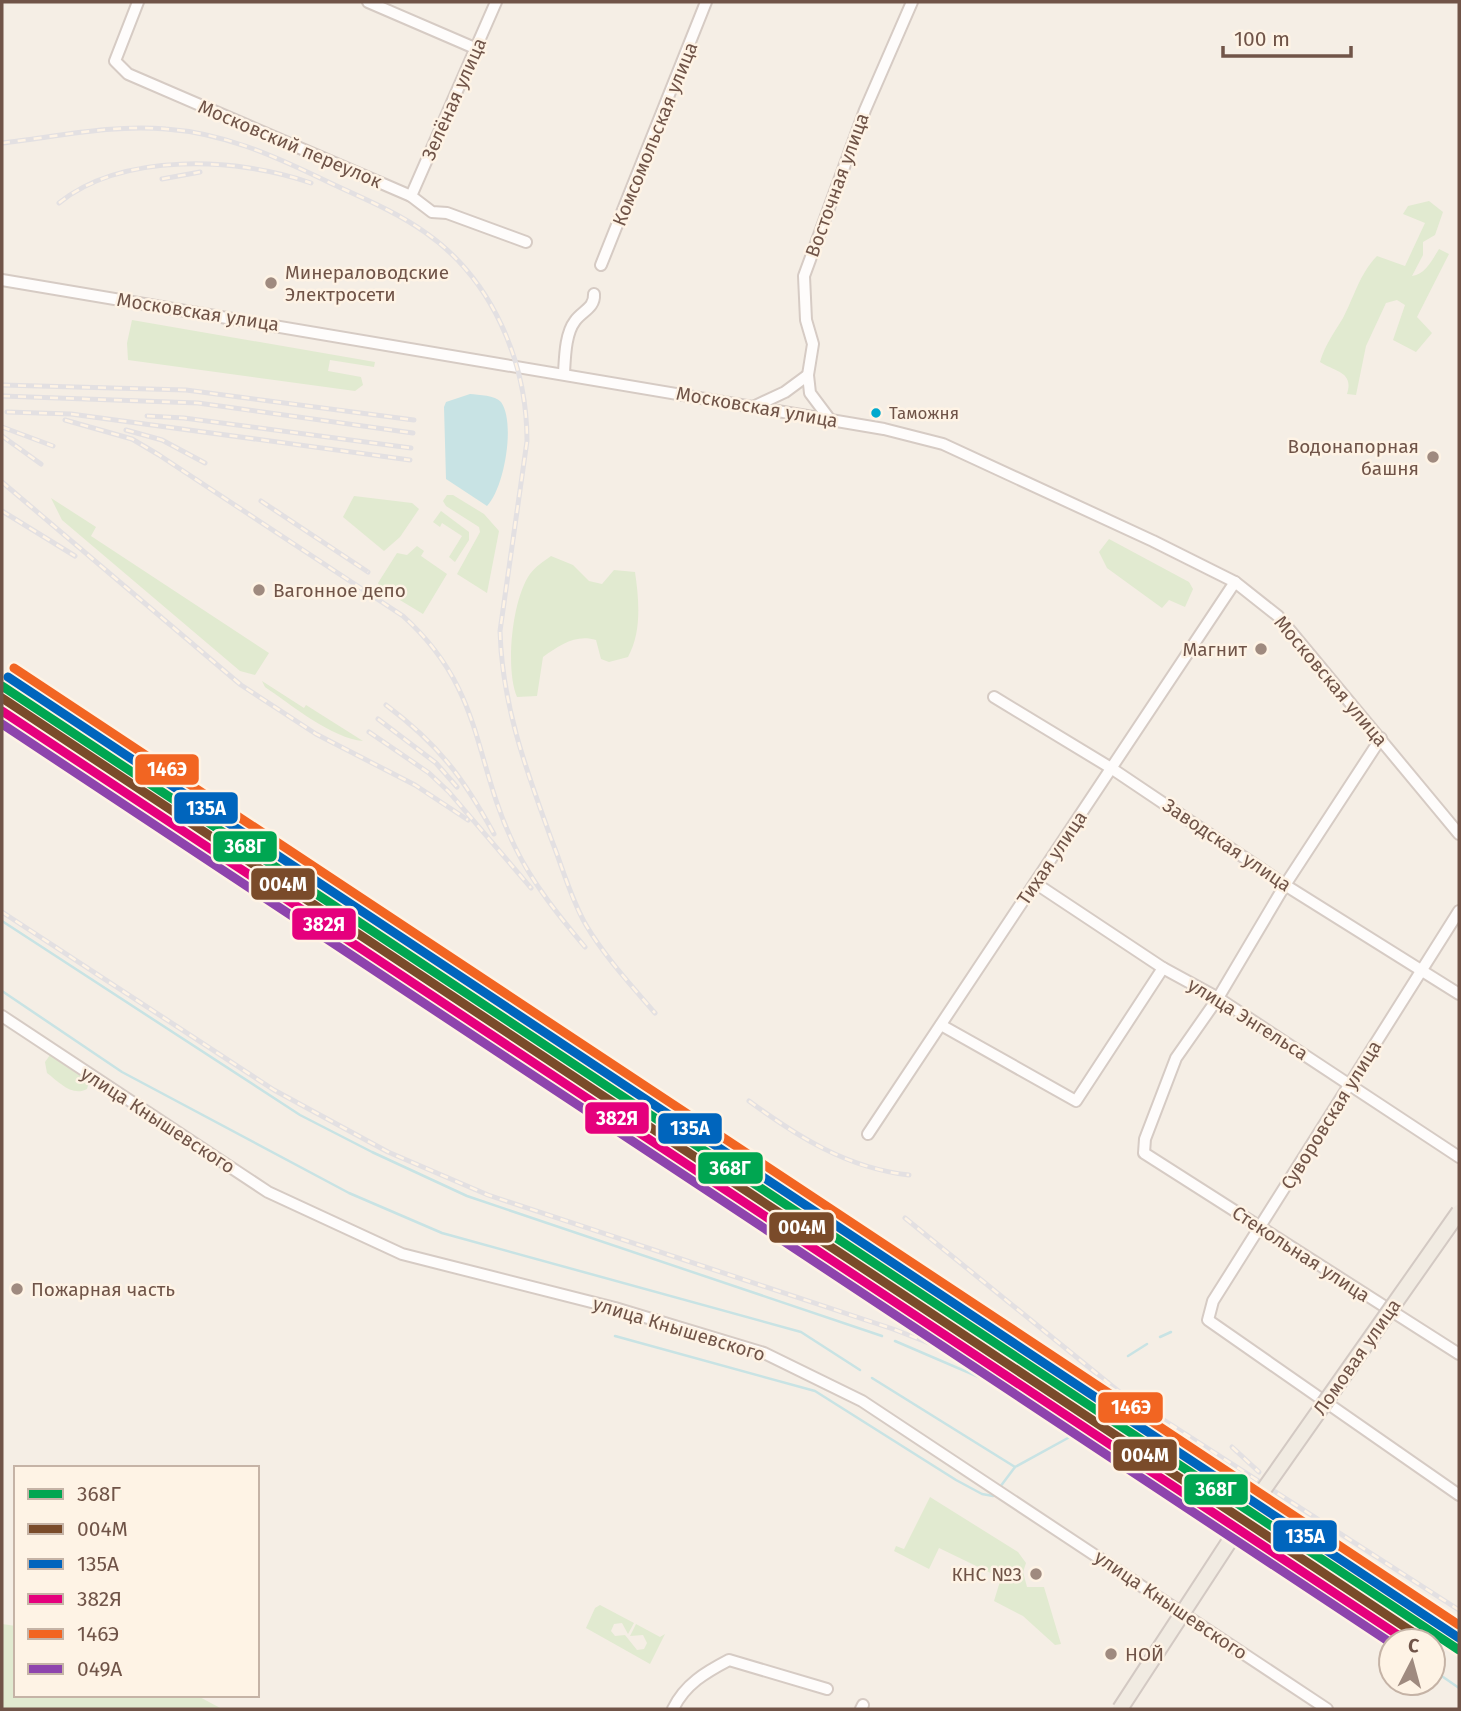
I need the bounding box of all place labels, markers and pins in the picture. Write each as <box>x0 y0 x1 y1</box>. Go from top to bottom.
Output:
place label: Минераловодские Электросети <box>285 261 449 306</box>
marker: Минераловодские Электросети <box>263 275 279 291</box>
place label: Таможня <box>889 403 959 424</box>
marker: Таможня <box>869 406 883 420</box>
place label: Водонапорная башня <box>1288 435 1419 480</box>
marker: Водонапорная башня <box>1425 449 1441 465</box>
place label: Вагонное депо <box>273 579 406 602</box>
marker: Вагонное депо <box>251 582 267 598</box>
place label: Магнит <box>1182 638 1247 661</box>
marker: Магнит <box>1253 641 1269 657</box>
place label: Пожарная часть <box>31 1278 175 1301</box>
marker: Пожарная часть <box>9 1281 25 1297</box>
place label: КНС №3 <box>951 1563 1022 1586</box>
marker: КНС №3 <box>1028 1566 1044 1582</box>
place label: НОЙ <box>1125 1643 1164 1666</box>
marker: НОЙ <box>1103 1646 1119 1662</box>

